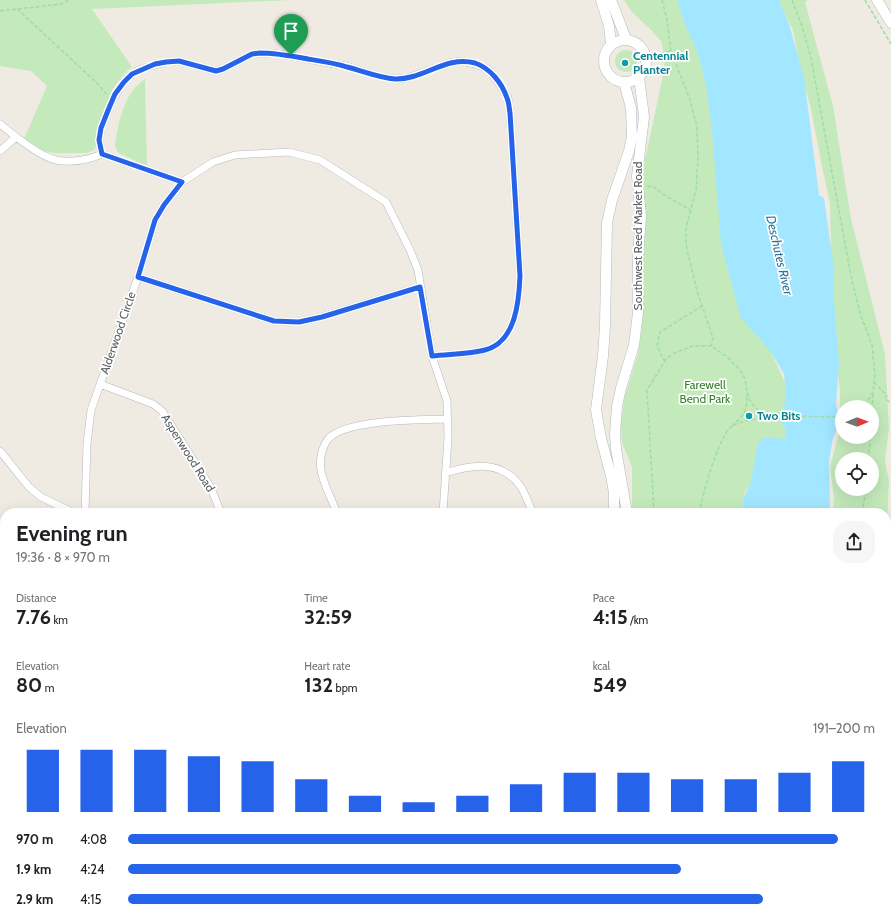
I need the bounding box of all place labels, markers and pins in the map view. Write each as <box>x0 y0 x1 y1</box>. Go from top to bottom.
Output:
pin <box>274 14 308 55</box>
place label: Centennial Planter <box>633 48 689 77</box>
marker: Centennial Planter <box>620 58 630 68</box>
place label: Two Bits <box>757 408 800 423</box>
marker: Two Bits <box>744 411 754 421</box>

